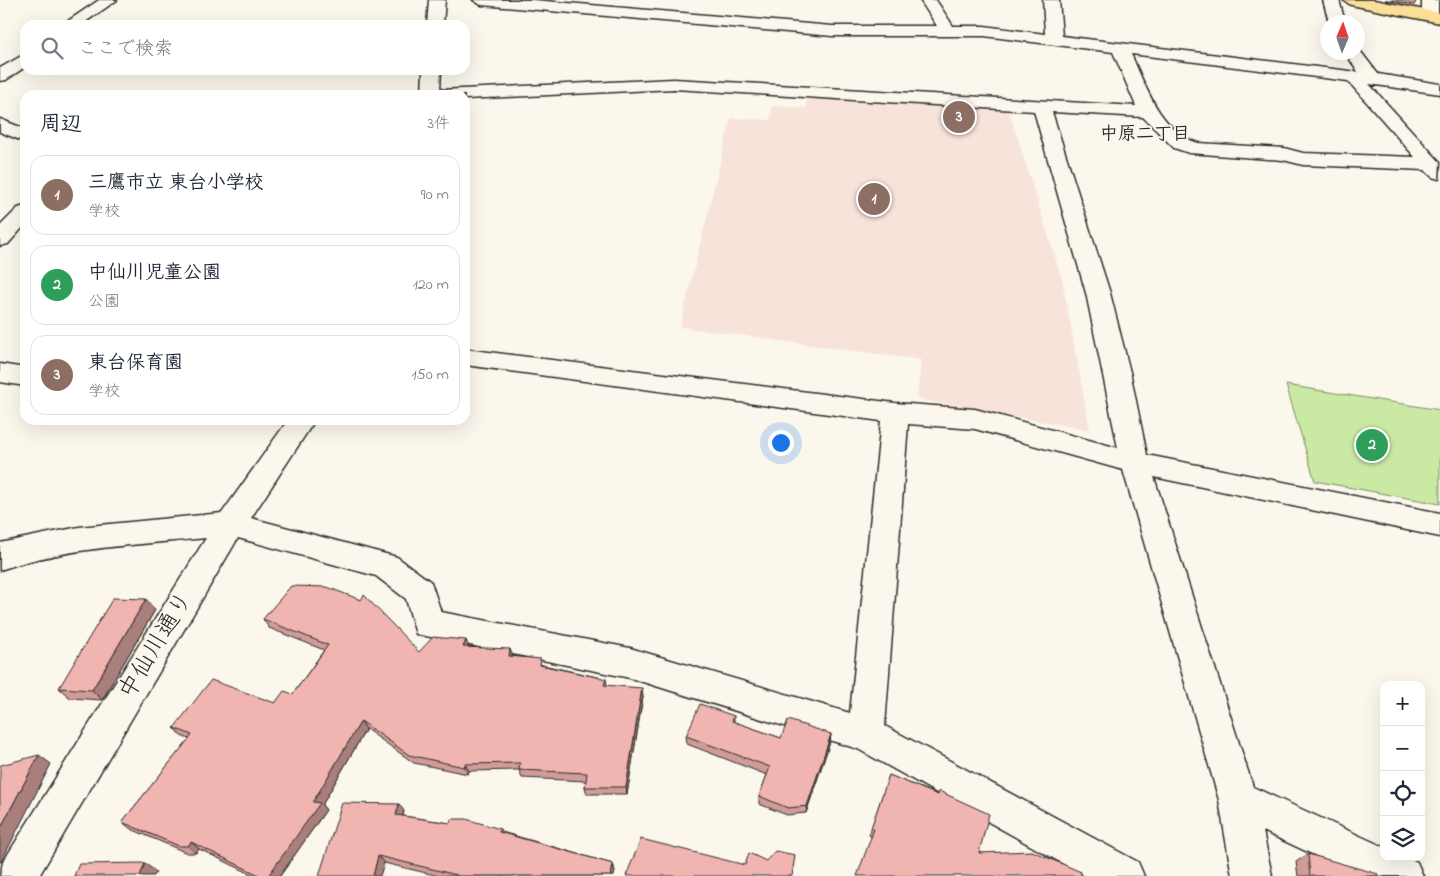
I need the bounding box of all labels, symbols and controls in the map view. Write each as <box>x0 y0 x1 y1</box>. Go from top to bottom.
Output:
north arrow <box>1320 15 1365 60</box>
search box <box>20 20 470 75</box>
icon: search <box>38 34 66 62</box>
text: ここで検索 <box>78 36 173 63</box>
pin: 3 <box>943 98 975 136</box>
text: 周辺 <box>40 110 82 140</box>
text: 3件 <box>427 112 450 136</box>
district label: 中原二丁目 <box>1100 122 1190 148</box>
text: 三鷹市立 東台小学校 <box>88 170 264 197</box>
pin: 1 <box>858 180 890 218</box>
text: 1 <box>54 183 60 207</box>
text: 90 m <box>421 183 449 207</box>
text: 学校 <box>88 200 120 224</box>
text: 中仙川児童公園 <box>88 260 221 287</box>
text: 2 <box>53 273 61 297</box>
text: 120 m <box>413 273 449 297</box>
text: 公園 <box>88 290 120 314</box>
text: 東台保育園 <box>88 350 183 377</box>
text: 3 <box>54 363 60 387</box>
text: 150 m <box>411 363 449 387</box>
text: 学校 <box>88 380 120 404</box>
pin: 2 <box>1356 426 1388 464</box>
your location <box>768 430 794 456</box>
street label: 中仙川通り <box>111 586 203 706</box>
map controls <box>1380 681 1425 861</box>
button: + <box>1380 681 1425 726</box>
button: − <box>1380 726 1425 771</box>
button: locate <box>1380 771 1425 816</box>
button: layers <box>1380 816 1425 861</box>

